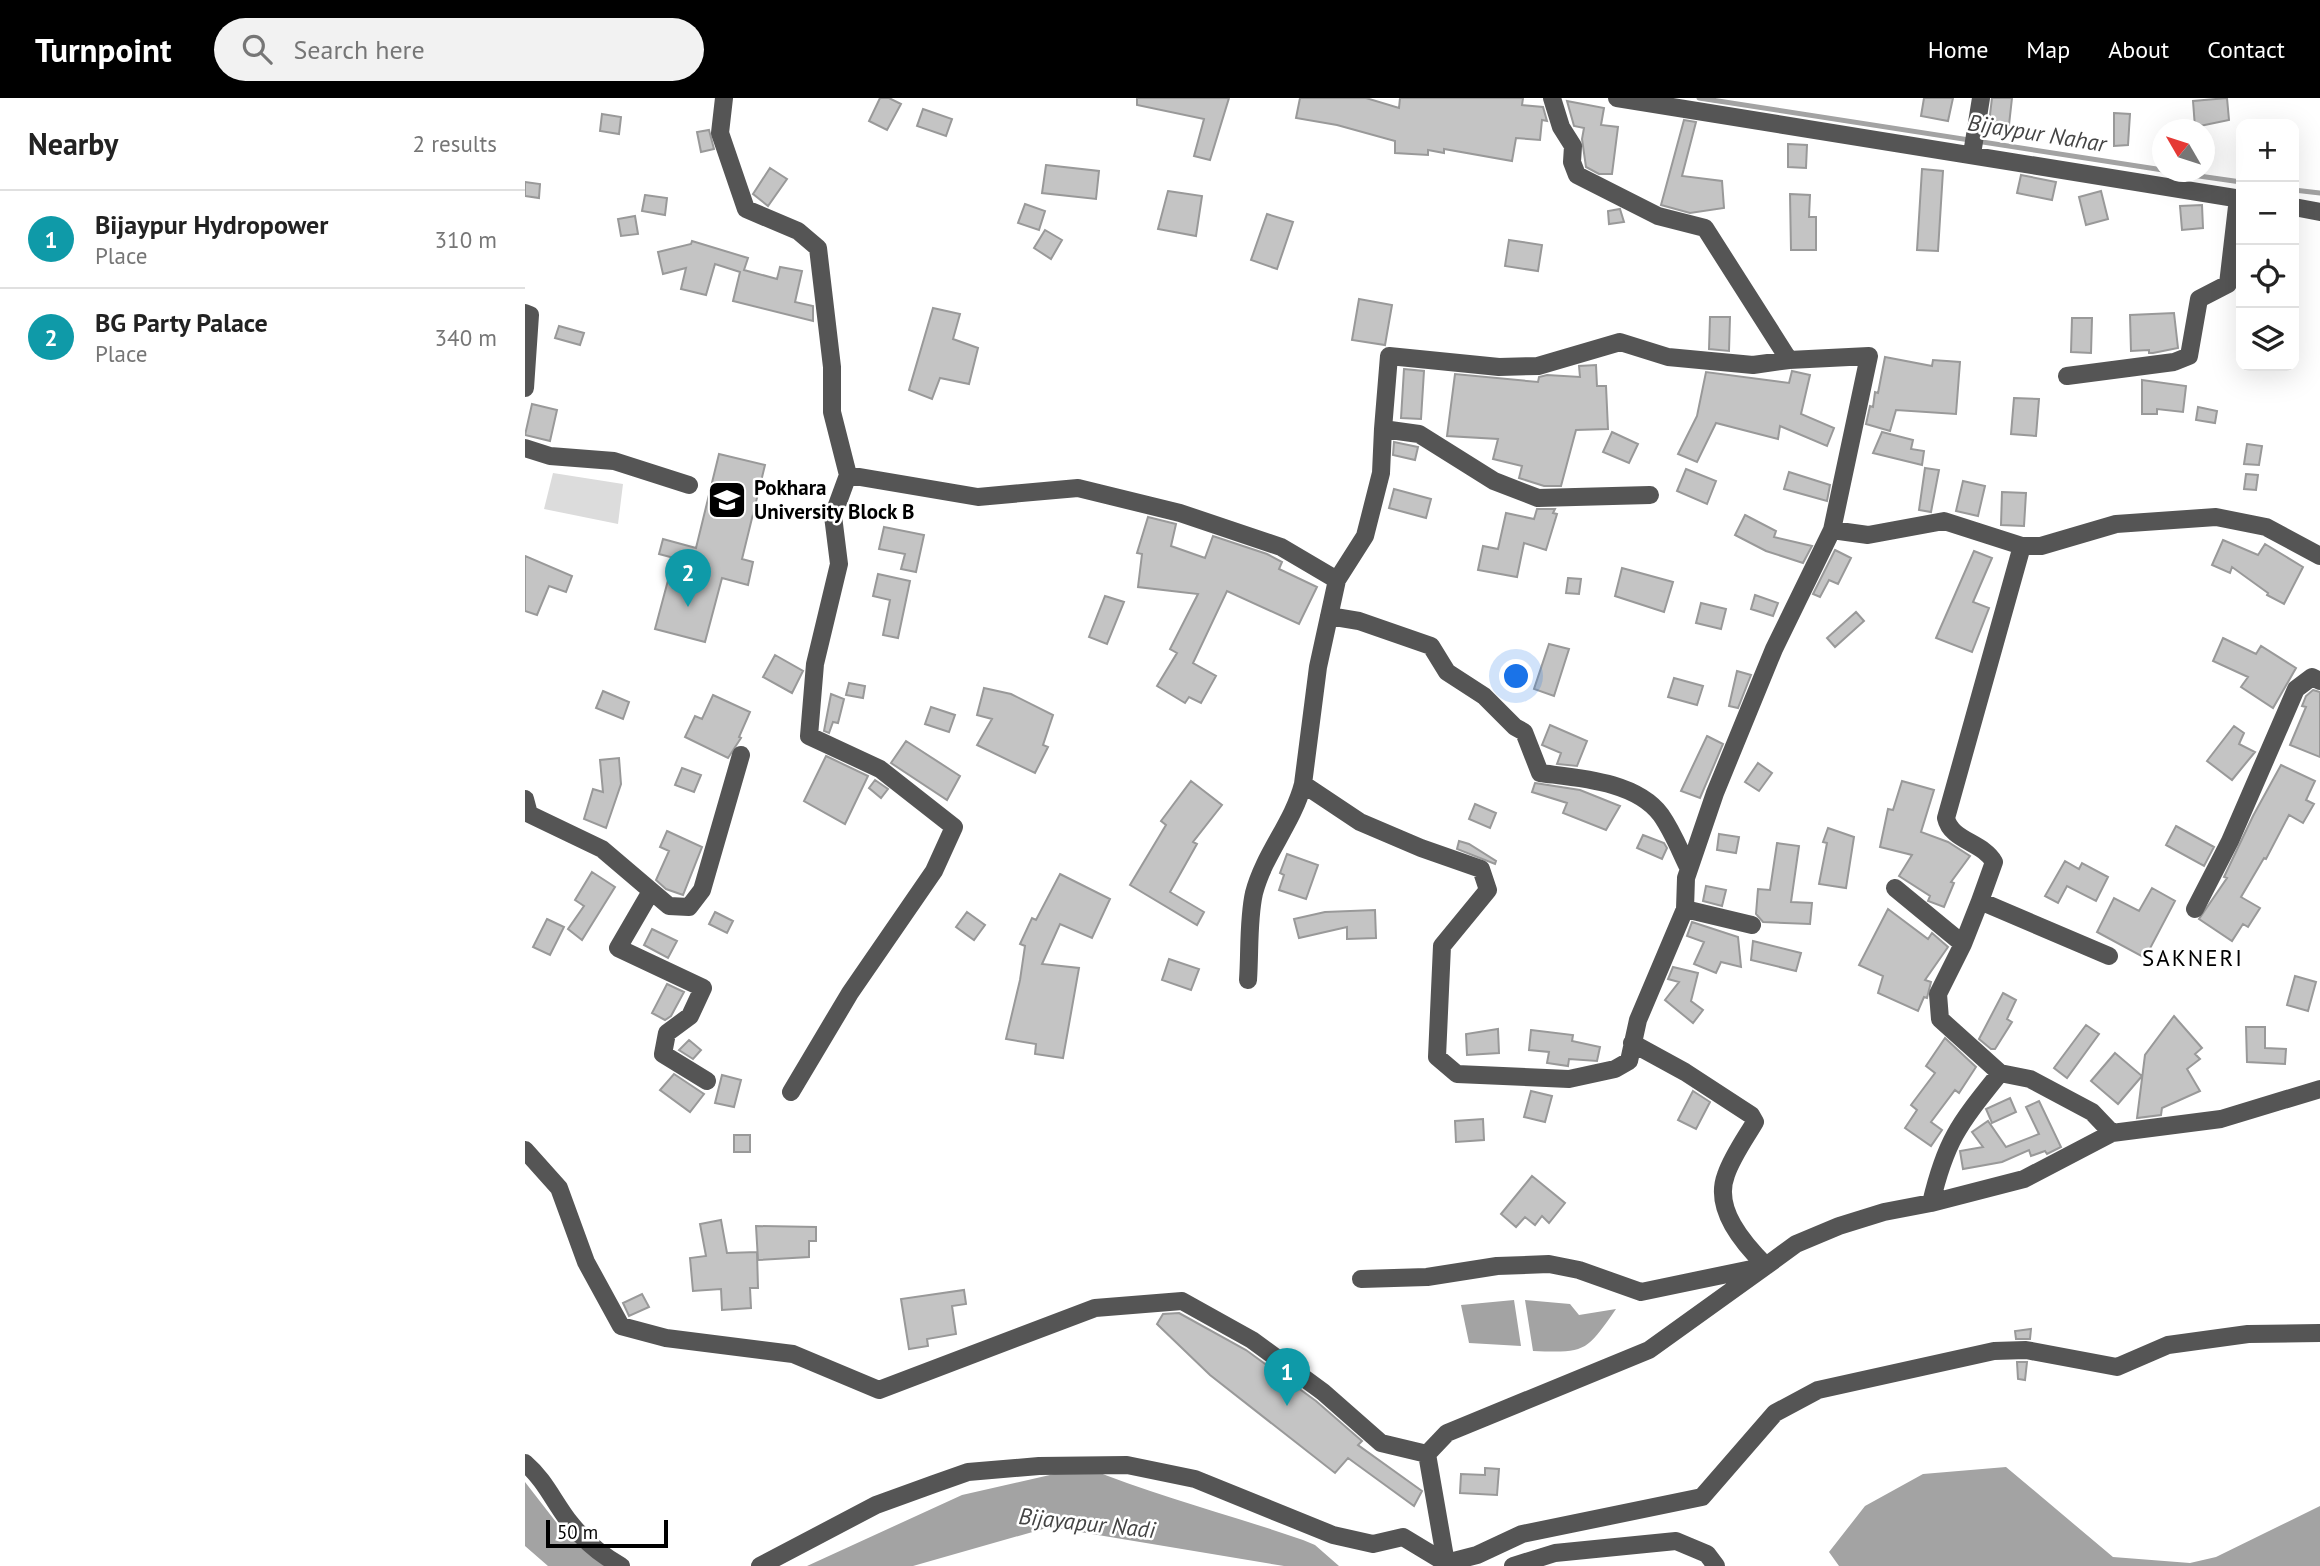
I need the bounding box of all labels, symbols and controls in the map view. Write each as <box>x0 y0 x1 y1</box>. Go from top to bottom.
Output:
search box <box>214 18 704 81</box>
text: Turnpoint <box>35 28 172 71</box>
icon: search <box>238 30 276 68</box>
text: Search here <box>294 33 425 66</box>
text: Home <box>1928 34 1988 65</box>
text: Map <box>2026 34 2070 65</box>
text: About <box>2108 34 2169 65</box>
text: Contact <box>2207 34 2285 65</box>
water label: Bijaypur Nahar <box>1966 107 2110 158</box>
north arrow <box>2152 119 2215 182</box>
map controls <box>2236 119 2299 371</box>
button: + <box>2236 119 2299 182</box>
text: Nearby <box>28 124 118 163</box>
text: 2 results <box>413 129 497 158</box>
button: − <box>2236 182 2299 245</box>
text: Bijaypur Hydropower <box>95 208 328 241</box>
text: 1 <box>44 225 58 254</box>
text: 310 m <box>435 225 497 254</box>
text: Place <box>95 241 148 270</box>
button: locate <box>2236 245 2299 308</box>
text: BG Party Palace <box>95 306 268 339</box>
button: layers <box>2236 308 2299 371</box>
text: 2 <box>44 323 58 352</box>
text: 340 m <box>435 323 497 352</box>
text: Place <box>95 339 148 368</box>
place label: Pokhara University Block B <box>754 474 914 525</box>
school or university icon: Pokhara University Block B <box>706 479 748 521</box>
pin: 2 <box>665 549 711 607</box>
your location <box>1499 659 1533 693</box>
district label: SAKNERI <box>2142 943 2244 972</box>
pin: 1 <box>1264 1348 1310 1406</box>
water label: Bijayapur Nadi <box>1017 1501 1158 1544</box>
scale bar <box>546 1517 669 1549</box>
text: 50 m <box>557 1520 598 1544</box>

